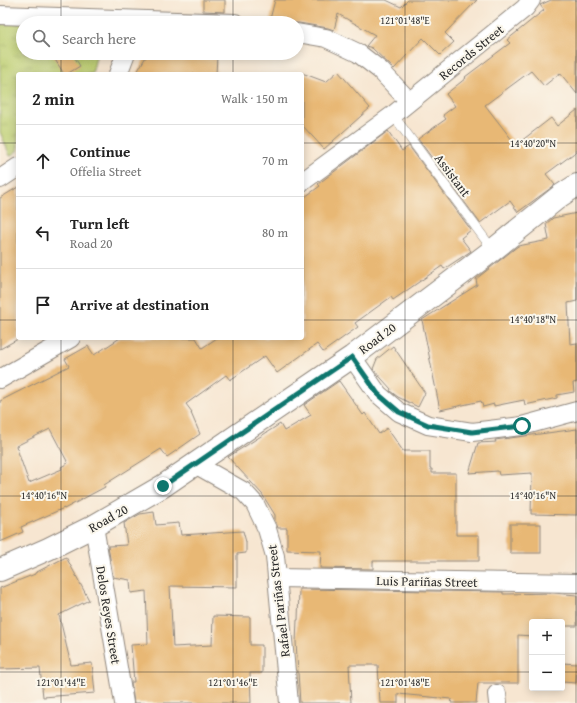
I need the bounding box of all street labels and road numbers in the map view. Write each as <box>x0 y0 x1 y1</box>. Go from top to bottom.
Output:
street label: Records Street <box>435 20 508 85</box>
street label: Assistant <box>430 150 475 201</box>
street label: Road 20 <box>355 318 400 359</box>
street label: Road 20 <box>85 500 131 537</box>
street label: Rafael Pariñas Street <box>262 543 295 658</box>
street label: Delos Reyes Street <box>91 565 126 666</box>
street label: Luis Pariñas Street <box>376 571 478 592</box>

